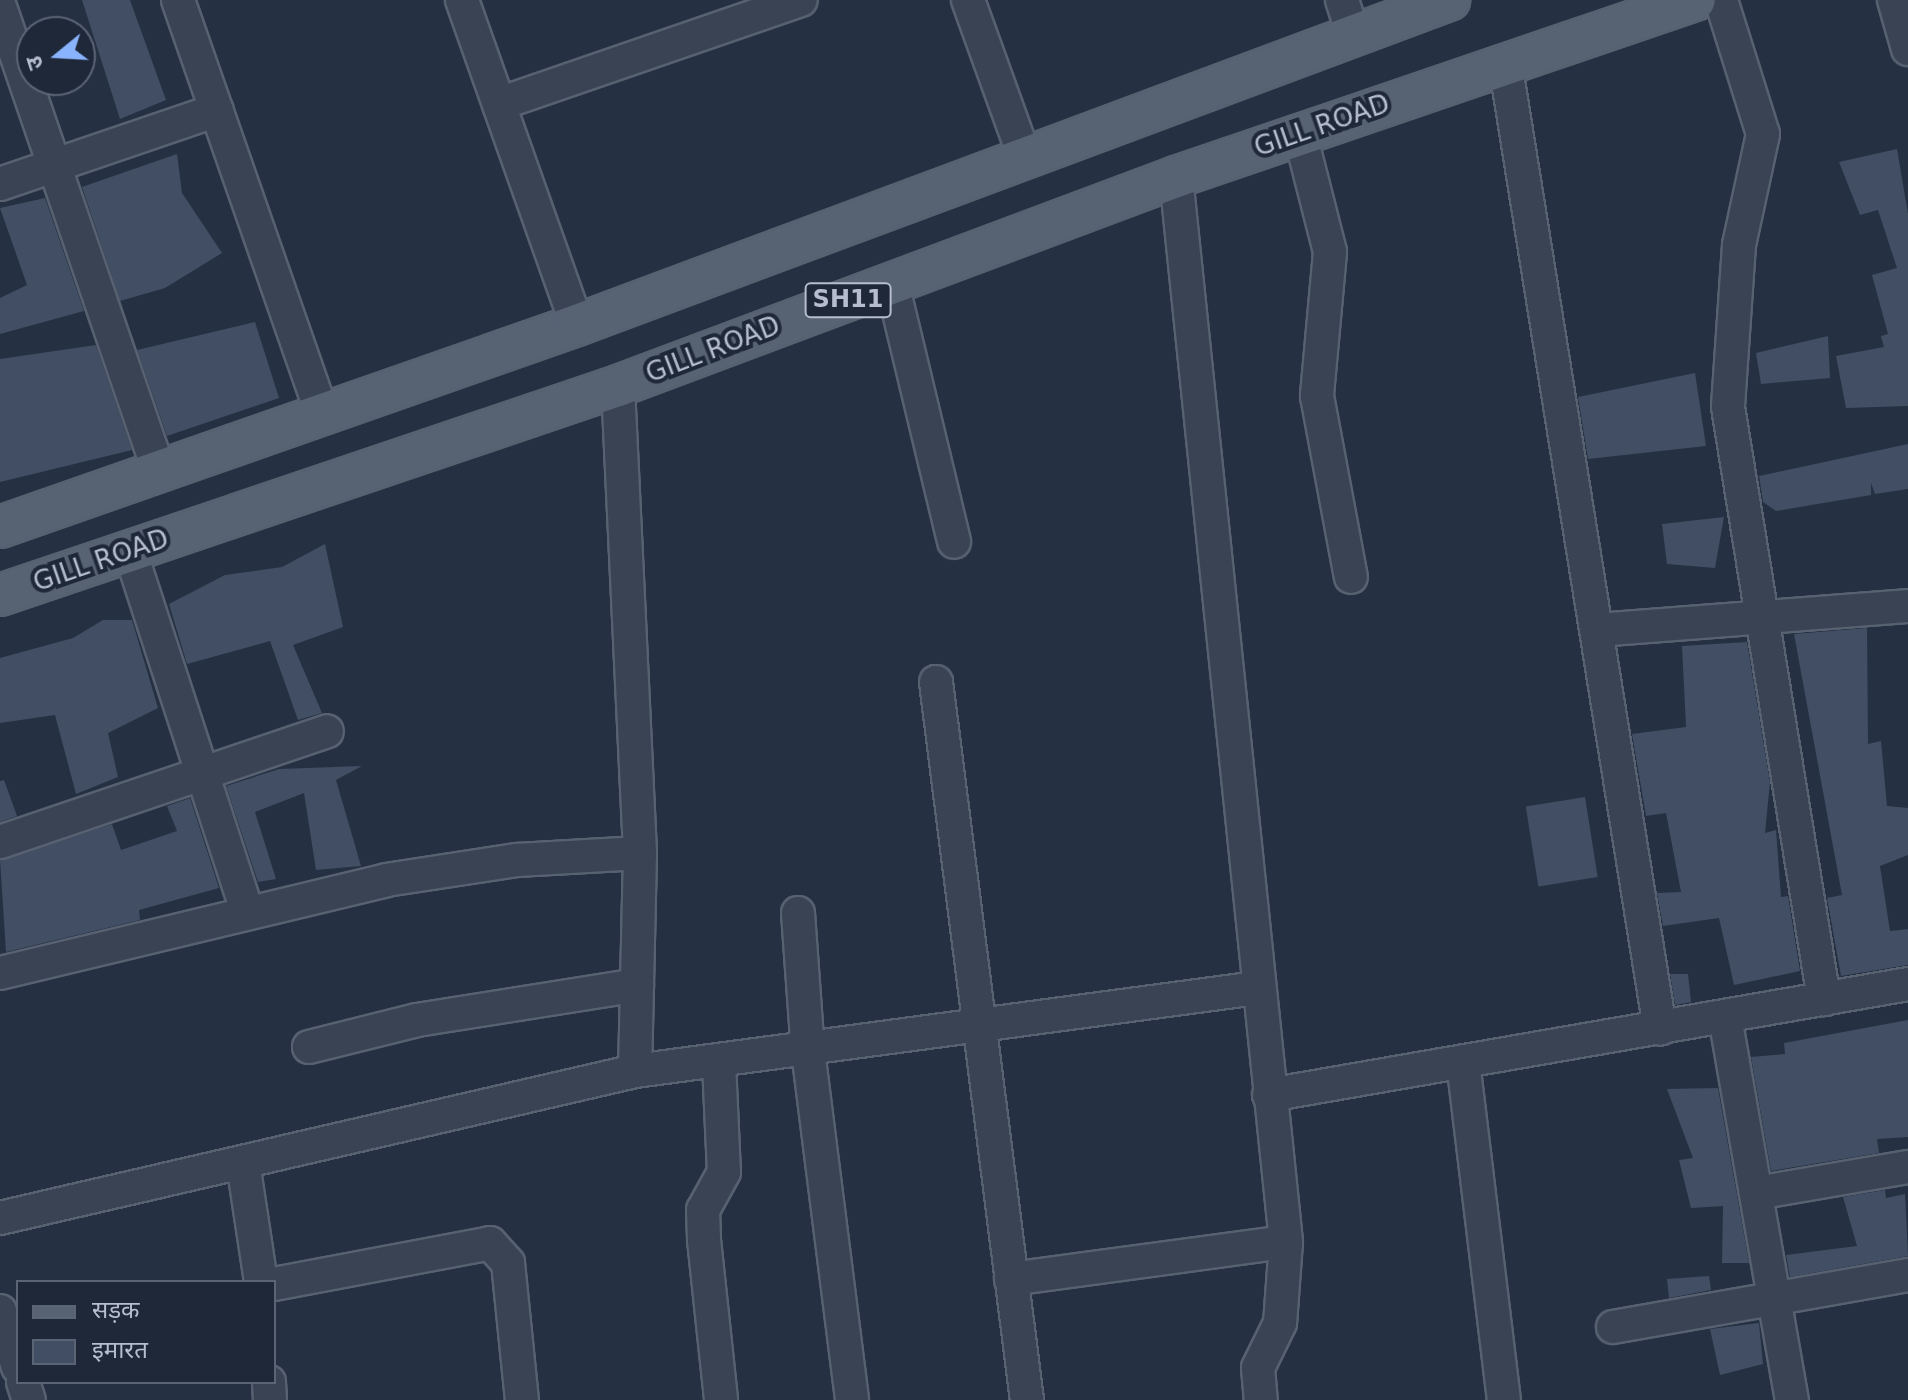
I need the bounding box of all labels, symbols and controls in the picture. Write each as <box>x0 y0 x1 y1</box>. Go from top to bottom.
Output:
north arrow <box>16 16 96 96</box>
text: उ <box>21 53 48 73</box>
street label: GILL ROAD <box>1250 88 1394 164</box>
road number: SH11 <box>804 280 892 320</box>
street label: GILL ROAD <box>642 310 784 390</box>
street label: GILL ROAD <box>29 523 173 599</box>
legend <box>16 1280 276 1384</box>
text: सड़क <box>92 1296 140 1324</box>
text: इमारत <box>92 1336 148 1364</box>

